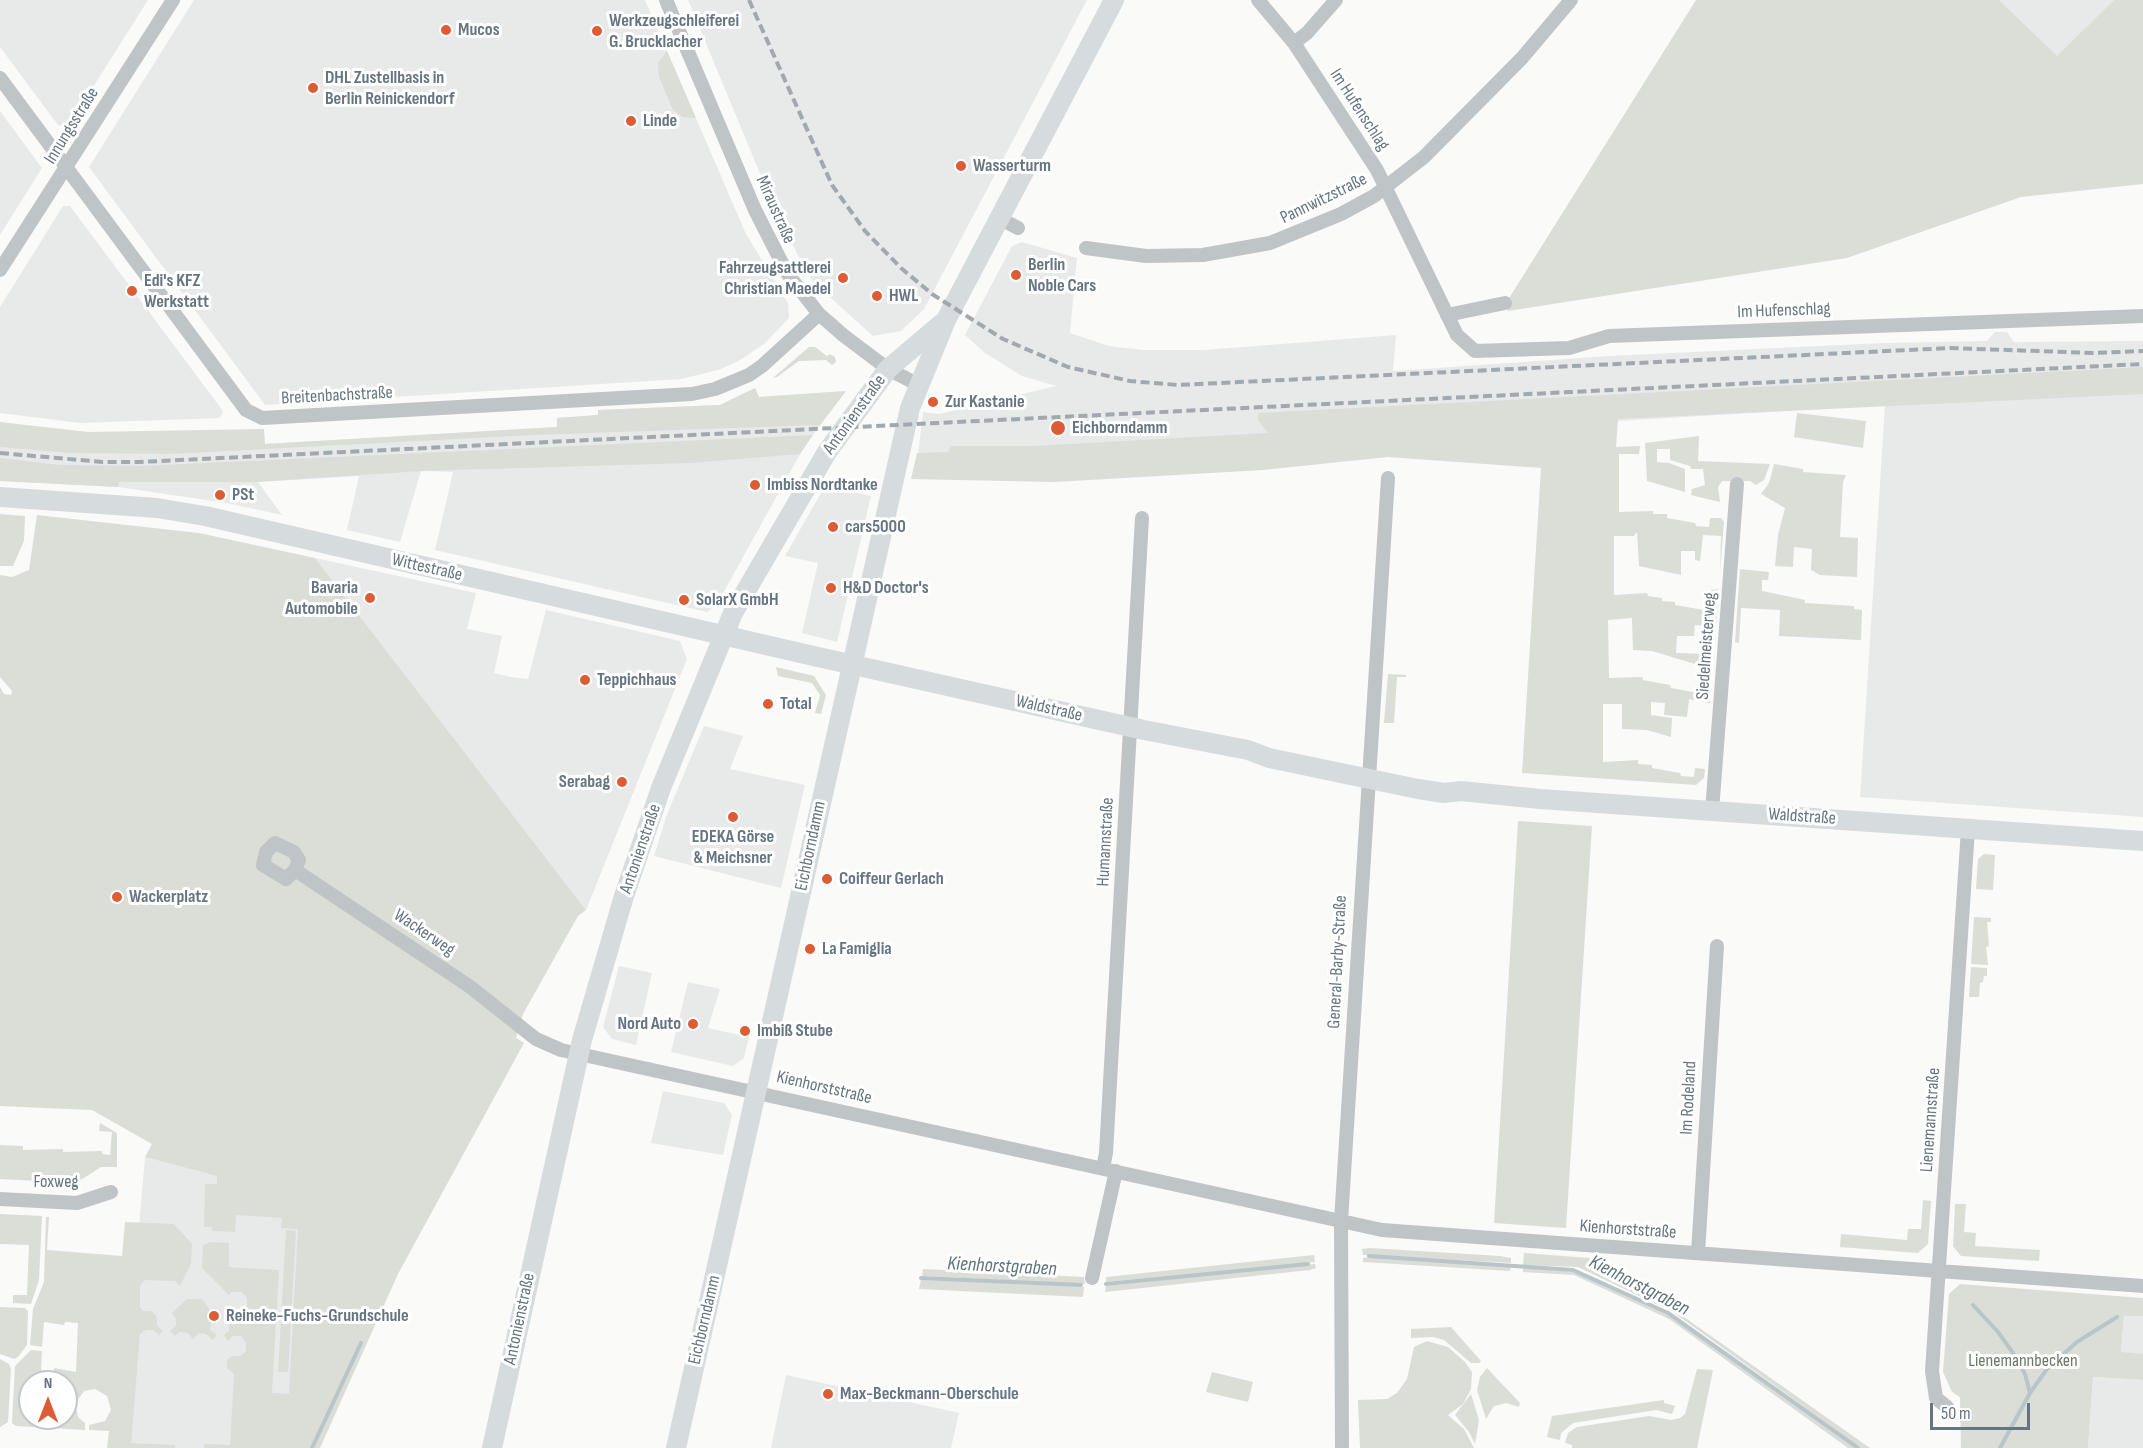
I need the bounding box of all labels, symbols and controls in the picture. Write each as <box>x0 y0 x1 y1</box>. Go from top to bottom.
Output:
place label: Werkzeugschleiferei G. Brucklacher <box>609 10 739 52</box>
place label: Mucos <box>458 19 500 41</box>
marker: Mucos <box>439 23 453 37</box>
marker: Werkzeugschleiferei G. Brucklacher <box>590 24 604 38</box>
street label: Im Hufenschlag <box>1325 65 1393 155</box>
place label: DHL Zustellbasis in Berlin Reinickendorf <box>325 67 455 110</box>
marker: DHL Zustellbasis in Berlin Reinickendorf <box>306 81 320 95</box>
street label: Innungsstraße <box>40 84 104 168</box>
place label: Linde <box>643 110 677 132</box>
marker: Linde <box>624 114 638 128</box>
place label: Wasserturm <box>973 155 1051 177</box>
marker: Wasserturm <box>954 159 968 173</box>
street label: Pannwitzstraße <box>1277 169 1371 229</box>
street label: Miraustraße <box>751 173 799 247</box>
place label: Berlin Noble Cars <box>1028 254 1096 296</box>
place label: Fahrzeugsattlerei Christian Maedel <box>719 257 831 300</box>
marker: Berlin Noble Cars <box>1009 268 1023 282</box>
place label: Edi's KFZ Werkstatt <box>144 270 209 312</box>
marker: Fahrzeugsattlerei Christian Maedel <box>836 271 850 285</box>
marker: Edi's KFZ Werkstatt <box>125 284 139 298</box>
place label: HWL <box>889 285 918 307</box>
marker: HWL <box>870 289 884 303</box>
street label: Im Hufenschlag <box>1737 299 1831 323</box>
street label: Antonienstraße <box>819 371 891 459</box>
street label: Breitenbachstraße <box>281 382 393 410</box>
place label: Zur Kastanie <box>945 391 1025 413</box>
marker: Zur Kastanie <box>926 395 940 409</box>
place label: Eichborndamm <box>1072 417 1167 439</box>
marker: Eichborndamm <box>1049 419 1067 437</box>
place label: Imbiss Nordtanke <box>767 474 878 496</box>
marker: Imbiss Nordtanke <box>748 478 762 492</box>
place label: PSt <box>232 484 254 506</box>
marker: PSt <box>213 488 227 502</box>
place label: cars5000 <box>845 516 906 538</box>
marker: cars5000 <box>826 520 840 534</box>
street label: Wittestraße <box>390 549 464 587</box>
place label: Bavaria Automobile <box>285 577 358 620</box>
place label: H&D Doctor's <box>843 577 929 599</box>
marker: H&D Doctor's <box>824 581 838 595</box>
place label: SolarX GmbH <box>696 589 779 611</box>
marker: Bavaria Automobile <box>363 591 377 605</box>
street label: Siedelmeisterweg <box>1692 592 1722 700</box>
marker: SolarX GmbH <box>677 593 691 607</box>
place label: Teppichhaus <box>597 669 676 691</box>
marker: Teppichhaus <box>578 673 592 687</box>
street label: Waldstraße <box>1014 691 1084 727</box>
place label: Total <box>780 693 812 715</box>
marker: Total <box>761 697 775 711</box>
place label: Serabag <box>559 771 610 793</box>
marker: Serabag <box>615 775 629 789</box>
street label: Humannstraße <box>1093 797 1119 887</box>
street label: Eichborndamm <box>791 799 831 893</box>
street label: Antonienstraße <box>616 801 666 897</box>
street label: Waldstraße <box>1768 804 1836 830</box>
marker: EDEKA Görse & Meichsner <box>726 810 740 824</box>
place label: EDEKA Görse & Meichsner <box>692 826 774 868</box>
place label: Coiffeur Gerlach <box>839 868 944 890</box>
marker: Coiffeur Gerlach <box>820 872 834 886</box>
place label: Wackerplatz <box>129 886 208 908</box>
marker: Wackerplatz <box>110 890 124 904</box>
street label: General-Barby-Straße <box>1324 895 1352 1029</box>
street label: Wackerweg <box>389 905 459 961</box>
place label: La Famiglia <box>822 938 892 960</box>
marker: La Famiglia <box>803 942 817 956</box>
place label: Nord Auto <box>617 1013 681 1035</box>
marker: Nord Auto <box>686 1017 700 1031</box>
place label: Imbiß Stube <box>757 1020 833 1042</box>
marker: Imbiß Stube <box>738 1024 752 1038</box>
street label: Im Rodeland <box>1676 1061 1702 1135</box>
street label: Kienhorststraße <box>774 1067 874 1109</box>
street label: Lienemannstraße <box>1917 1067 1945 1173</box>
street label: Foxweg <box>33 1171 79 1193</box>
street label: Kienhorststraße <box>1579 1216 1677 1244</box>
water label: Kienhorstgraben <box>1585 1250 1693 1322</box>
water label: Kienhorstgraben <box>947 1252 1057 1282</box>
street label: Antonienstraße <box>500 1271 540 1367</box>
street label: Eichborndamm <box>684 1273 726 1367</box>
place label: Reineke-Fuchs-Grundschule <box>226 1305 409 1327</box>
marker: Reineke-Fuchs-Grundschule <box>207 1309 221 1323</box>
park label: Lienemannbecken <box>1968 1350 2078 1372</box>
north arrow <box>18 1370 78 1430</box>
text: N <box>44 1374 52 1393</box>
place label: Max-Beckmann-Oberschule <box>840 1383 1019 1405</box>
marker: Max-Beckmann-Oberschule <box>821 1387 835 1401</box>
scale bar <box>1933 1391 2034 1429</box>
text: 50 m <box>1941 1403 1971 1424</box>

